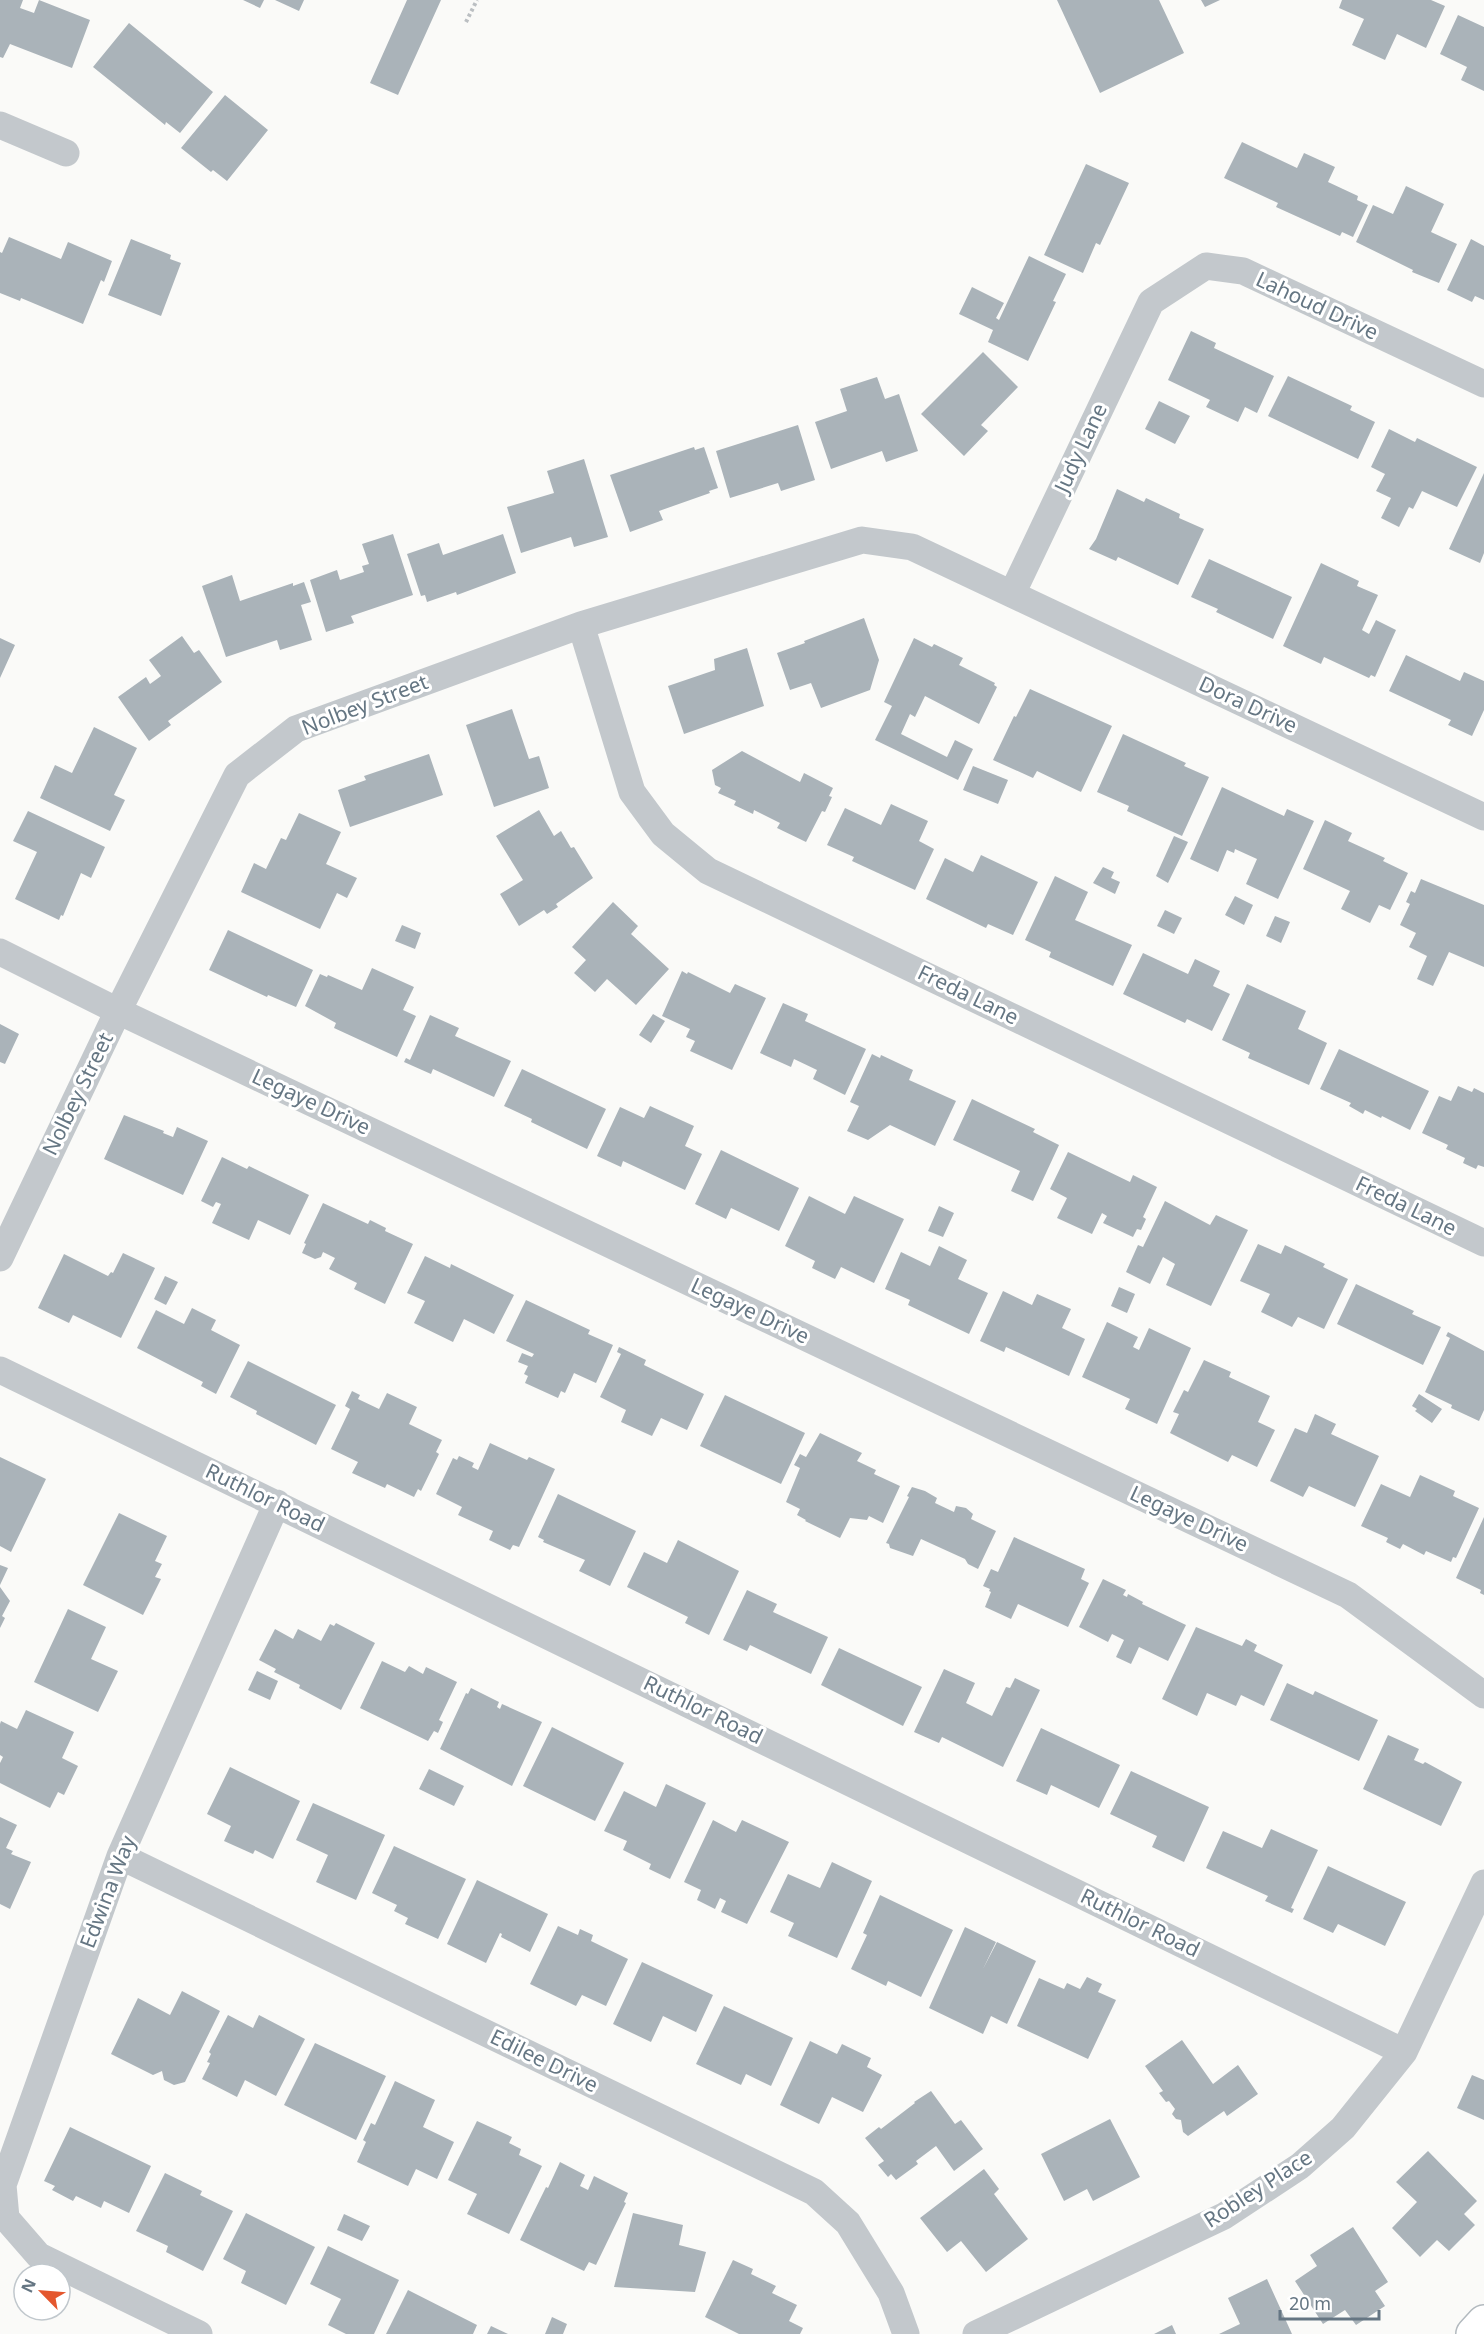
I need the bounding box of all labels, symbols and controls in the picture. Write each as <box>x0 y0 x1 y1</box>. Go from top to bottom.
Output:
street label: Lahoud Drive <box>1252 265 1383 346</box>
street label: Judy Lane <box>1046 398 1113 499</box>
street label: Nolbey Street <box>297 667 432 741</box>
street label: Dora Drive <box>1195 669 1302 739</box>
street label: Freda Lane <box>913 958 1023 1031</box>
street label: Nolbey Street <box>35 1027 119 1160</box>
street label: Legaye Drive <box>248 1061 375 1141</box>
street label: Freda Lane <box>1351 1169 1461 1242</box>
street label: Legaye Drive <box>687 1270 814 1350</box>
street label: Ruthlor Road <box>201 1456 330 1538</box>
street label: Legaye Drive <box>1126 1478 1253 1558</box>
street label: Ruthlor Road <box>639 1668 768 1750</box>
street label: Edwina Way <box>73 1831 141 1952</box>
street label: Ruthlor Road <box>1076 1881 1205 1963</box>
street label: Edilee Drive <box>486 2022 603 2098</box>
street label: Robley Place <box>1198 2143 1317 2234</box>
north arrow <box>12 2262 72 2322</box>
text: N <box>16 2275 41 2296</box>
scale bar <box>1280 2283 1379 2321</box>
text: 20 m <box>1289 2291 1331 2315</box>

